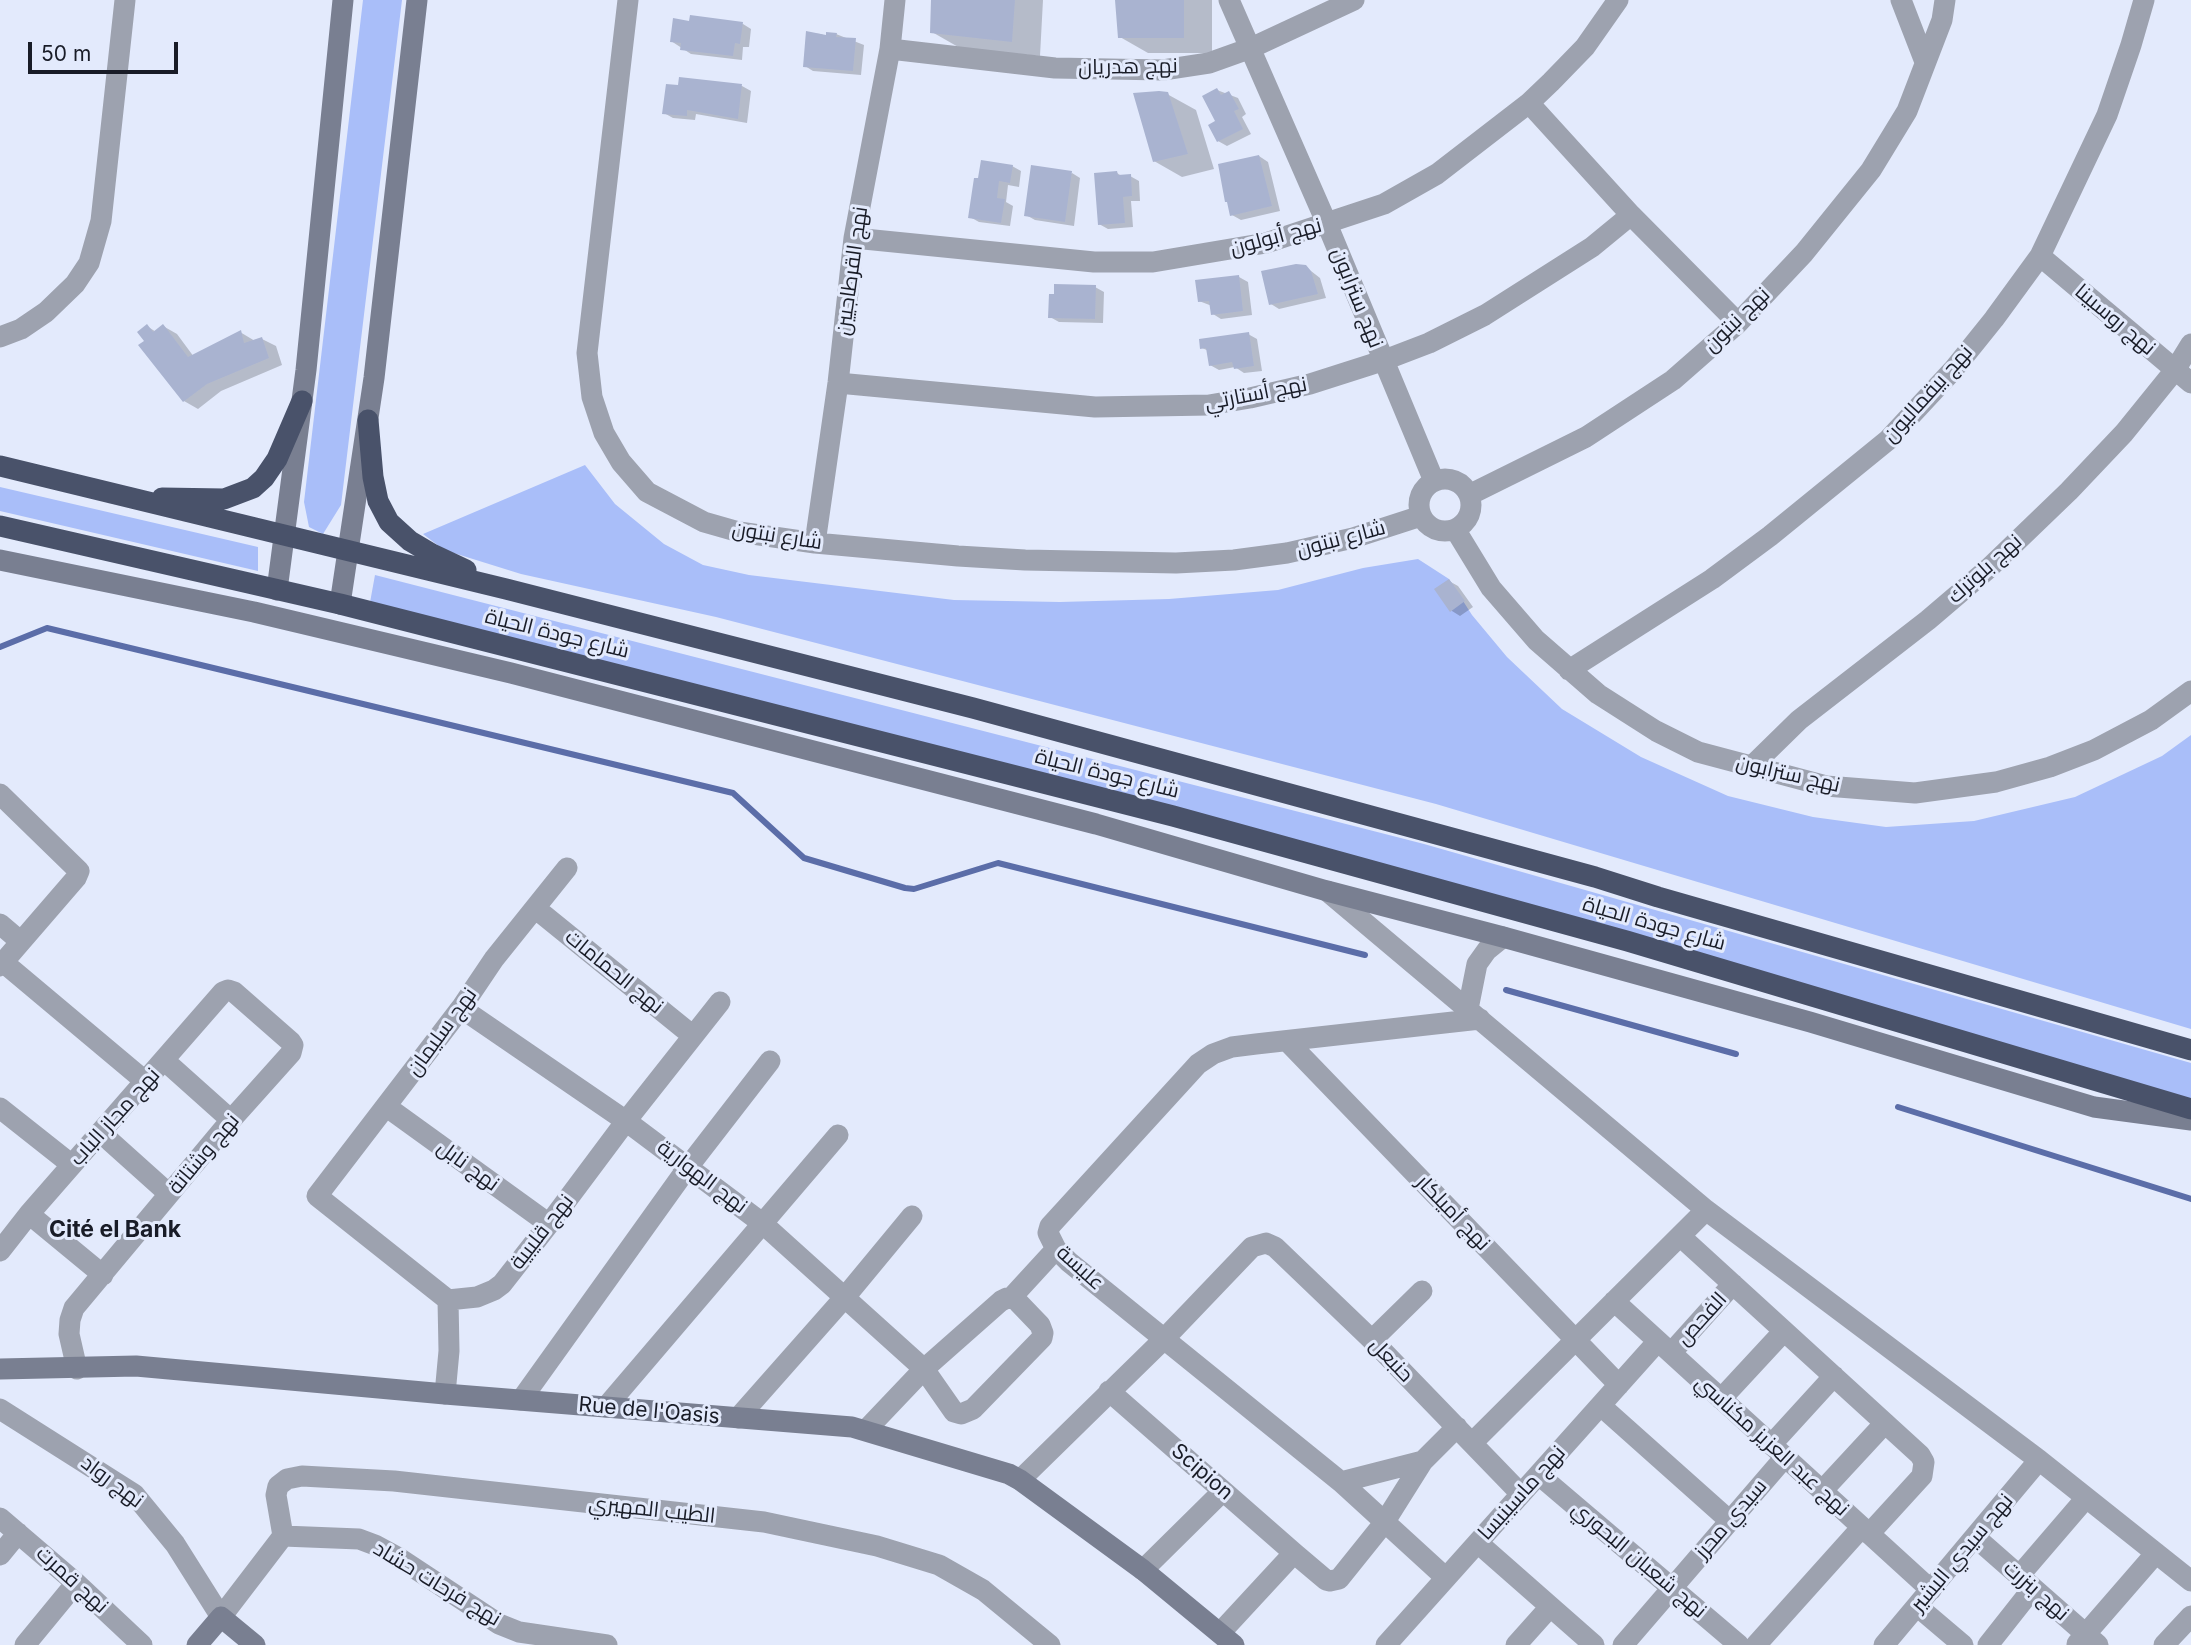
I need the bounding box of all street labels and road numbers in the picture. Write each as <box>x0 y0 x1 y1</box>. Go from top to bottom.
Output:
street label: نهج هدريان <box>1078 54 1178 80</box>
street label: نهج القرطاجيين <box>830 205 874 337</box>
street label: نهج أبولون <box>1227 213 1325 261</box>
street label: نهج سترابون <box>1326 244 1388 352</box>
street label: نهج روسبينا <box>2070 279 2160 361</box>
street label: نهج نبتون <box>1699 282 1775 358</box>
street label: نهج بيقماليون <box>1878 340 1978 448</box>
street label: نهج أستارتي <box>1203 372 1309 416</box>
street label: شارع نبتون <box>1294 515 1388 563</box>
street label: شارع نبتون <box>730 516 824 556</box>
street label: نهج بلوترك <box>1943 529 2027 609</box>
street label: شارع جودة الحياة <box>482 604 632 664</box>
street label: شارع جودة الحياة <box>1032 744 1182 804</box>
street label: نهج سترابون <box>1734 750 1842 798</box>
street label: شارع جودة الحياة <box>1580 892 1728 956</box>
street label: نهج الحمامات <box>560 925 668 1019</box>
street label: نهج سليمان <box>402 983 482 1081</box>
street label: نهج مجاز الباب <box>65 1063 165 1171</box>
street label: نهج وشتاتة <box>163 1109 245 1199</box>
street label: نهج نابل <box>432 1135 504 1197</box>
street label: نهج الهوارية <box>652 1135 752 1219</box>
street label: نهج أميلكار <box>1411 1170 1495 1256</box>
street label: نهج قليبية <box>505 1189 579 1275</box>
street label: عليسة <box>1051 1240 1109 1296</box>
street label: الفحص <box>1671 1287 1733 1351</box>
street label: حنبعل <box>1364 1333 1418 1387</box>
street label: نهج عبد العزيز مكناسي <box>1690 1370 1854 1522</box>
street label: Rue de l'Oasis <box>577 1392 721 1430</box>
street label: Scipion <box>1166 1438 1238 1506</box>
street label: نهج ماسينيسا <box>1473 1441 1571 1545</box>
street label: نهج رواد <box>76 1450 148 1514</box>
street label: سيدي محرز <box>1690 1474 1772 1564</box>
street label: نهج سيدي البشير <box>1905 1489 2019 1617</box>
street label: الطيب المهيري <box>587 1491 717 1529</box>
street label: نهج شعبان البحوري <box>1566 1496 1712 1624</box>
street label: نهج فرحات حشاد <box>369 1536 505 1632</box>
street label: نهج قمرت <box>31 1541 113 1619</box>
street label: نهج بنزرت <box>1998 1556 2074 1626</box>

